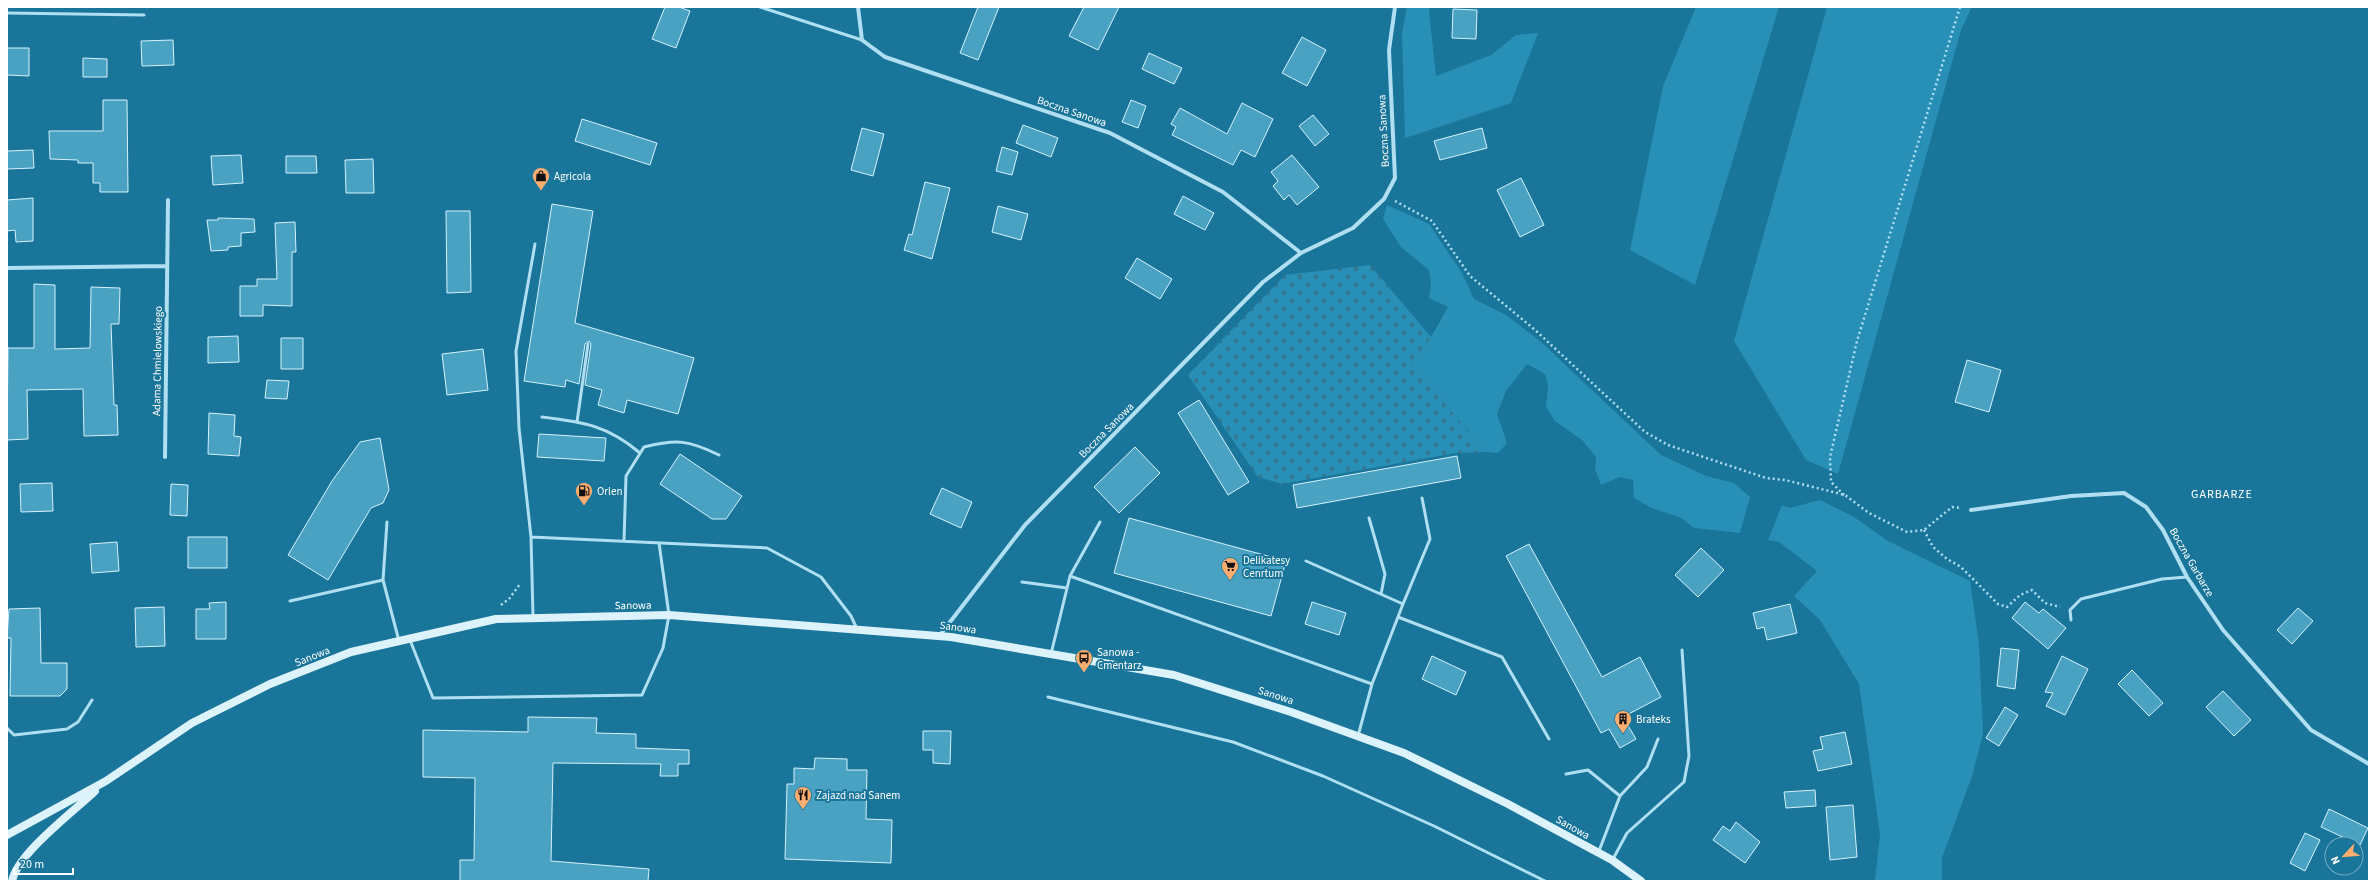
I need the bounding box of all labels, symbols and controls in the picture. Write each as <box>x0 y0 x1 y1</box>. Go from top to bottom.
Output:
street label: Boczna Sanowa <box>1035 93 1109 130</box>
street label: Boczna Sanowa <box>1374 94 1393 168</box>
shop icon: Agricola <box>531 166 551 191</box>
place label: Agricola <box>554 169 591 184</box>
street label: Adama Chmielowskiego <box>149 306 166 416</box>
street label: Boczna Sanowa <box>1075 399 1137 461</box>
fuel station icon: Orlen <box>574 481 594 506</box>
place label: Orlen <box>597 484 622 499</box>
district label: GARBARZE <box>2191 486 2253 503</box>
street label: Boczna Garbarze <box>2166 525 2218 600</box>
place label: Delikatesy Cenrtum <box>1243 553 1290 581</box>
supermarket icon: Delikatesy Cenrtum <box>1220 556 1240 581</box>
street label: Sanowa <box>615 598 651 613</box>
street label: Sanowa <box>939 618 977 637</box>
street label: Sanowa <box>292 643 332 670</box>
place label: Sanowa - Cmentarz <box>1097 645 1142 673</box>
bus stop icon: Sanowa - Cmentarz <box>1074 648 1094 673</box>
street label: Sanowa <box>1256 683 1296 708</box>
building icon: Brateks <box>1613 709 1633 734</box>
place label: Brateks <box>1636 712 1671 727</box>
restaurant icon: Zajazd nad Sanem <box>793 785 813 810</box>
place label: Zajazd nad Sanem <box>816 788 900 803</box>
street label: Sanowa <box>1553 812 1592 843</box>
north arrow <box>2324 836 2364 876</box>
scale bar <box>14 850 73 876</box>
text: N <box>2327 854 2344 867</box>
text: 20 m <box>20 856 44 873</box>

